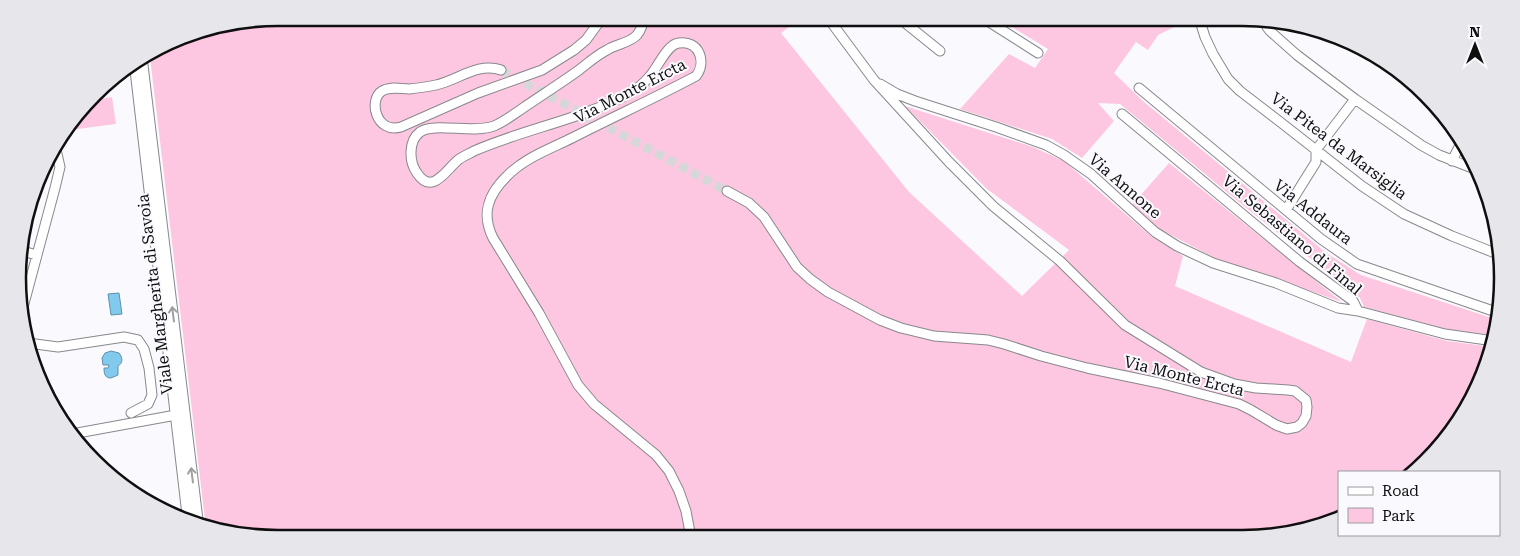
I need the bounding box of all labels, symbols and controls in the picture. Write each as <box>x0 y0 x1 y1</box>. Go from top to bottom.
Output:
north arrow <box>1450 20 1500 70</box>
text: N <box>1470 24 1481 40</box>
street label: Via Monte Ercta <box>571 54 689 127</box>
street label: Via Pitea da Marsiglia <box>1267 89 1411 204</box>
street label: Via Annone <box>1085 149 1165 223</box>
street label: Via Sebastiano di Final <box>1218 171 1366 299</box>
street label: Via Addaura <box>1270 175 1356 249</box>
street label: Viale Margherita di Savoia <box>133 192 177 395</box>
one-way arrow <box>168 306 178 322</box>
street label: Via Monte Ercta <box>1122 352 1246 400</box>
one-way arrow <box>187 468 197 484</box>
legend <box>1338 471 1500 536</box>
text: Road <box>1382 482 1419 500</box>
text: Park <box>1382 507 1416 525</box>

